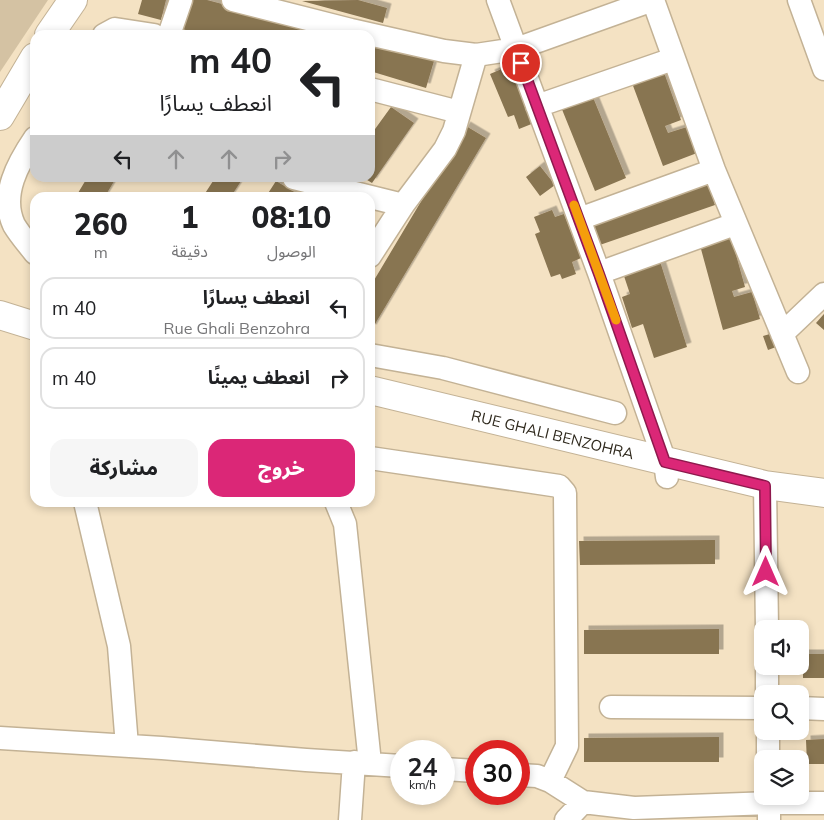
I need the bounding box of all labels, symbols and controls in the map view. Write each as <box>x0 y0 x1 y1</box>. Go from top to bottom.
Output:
text: 40 m <box>189 38 272 82</box>
pin <box>500 42 542 84</box>
icon: arrive <box>507 49 535 77</box>
icon: left <box>290 50 355 115</box>
text: انعطف يسارًا <box>159 89 272 117</box>
icon: left <box>109 145 137 173</box>
icon: ahead <box>162 145 190 173</box>
icon: ahead <box>215 145 243 173</box>
icon: right <box>268 145 296 173</box>
text: 1 <box>181 198 199 236</box>
text: 08:10 <box>252 198 331 236</box>
text: 260 <box>74 205 128 243</box>
text: دقيقة <box>171 241 208 261</box>
text: الوصول <box>267 241 316 261</box>
text: m <box>94 242 108 262</box>
text: انعطف يسارًا <box>203 285 310 309</box>
icon: left <box>325 294 353 322</box>
text: 40 m <box>52 296 96 320</box>
text: Rue Ghali Benzohra <box>163 318 310 338</box>
icon: right <box>325 364 353 392</box>
text: انعطف يمينًا <box>208 365 310 389</box>
text: 40 m <box>52 366 96 390</box>
street label: RUE GHALI BENZOHRA <box>469 405 636 463</box>
button: مشاركة <box>50 439 198 497</box>
button: خروج <box>208 439 355 497</box>
position arrow <box>739 545 791 597</box>
map controls <box>754 620 809 805</box>
button: sound <box>754 620 809 675</box>
button: search <box>754 685 809 740</box>
speed limit sign: 30 <box>465 740 530 805</box>
button: layers <box>754 750 809 805</box>
text: 24 <box>407 751 438 782</box>
text: km/h <box>409 777 436 792</box>

